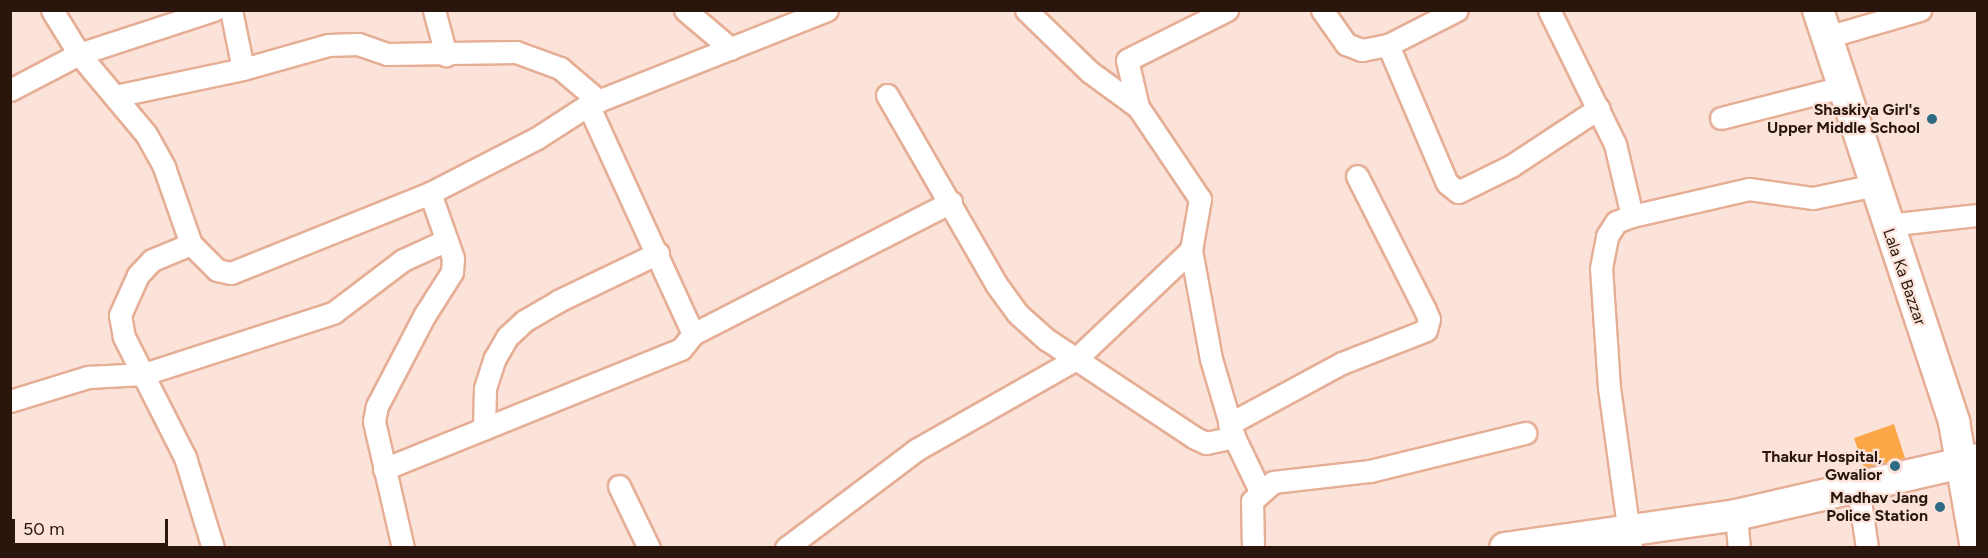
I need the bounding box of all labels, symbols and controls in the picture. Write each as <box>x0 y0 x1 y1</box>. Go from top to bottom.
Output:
place label: Shaskiya Girl's Upper Middle School <box>1767 100 1920 138</box>
marker: Shaskiya Girl's Upper Middle School <box>1925 112 1939 126</box>
street label: Lala Ka Bazzar <box>1878 226 1930 328</box>
place label: Thakur Hospital, Gwalior <box>1762 447 1882 485</box>
marker: Thakur Hospital, Gwalior <box>1886 457 1904 475</box>
place label: Madhav Jang Police Station <box>1826 488 1928 526</box>
marker: Madhav Jang Police Station <box>1933 500 1947 514</box>
scale bar <box>15 507 171 545</box>
text: 50 m <box>23 518 65 540</box>

